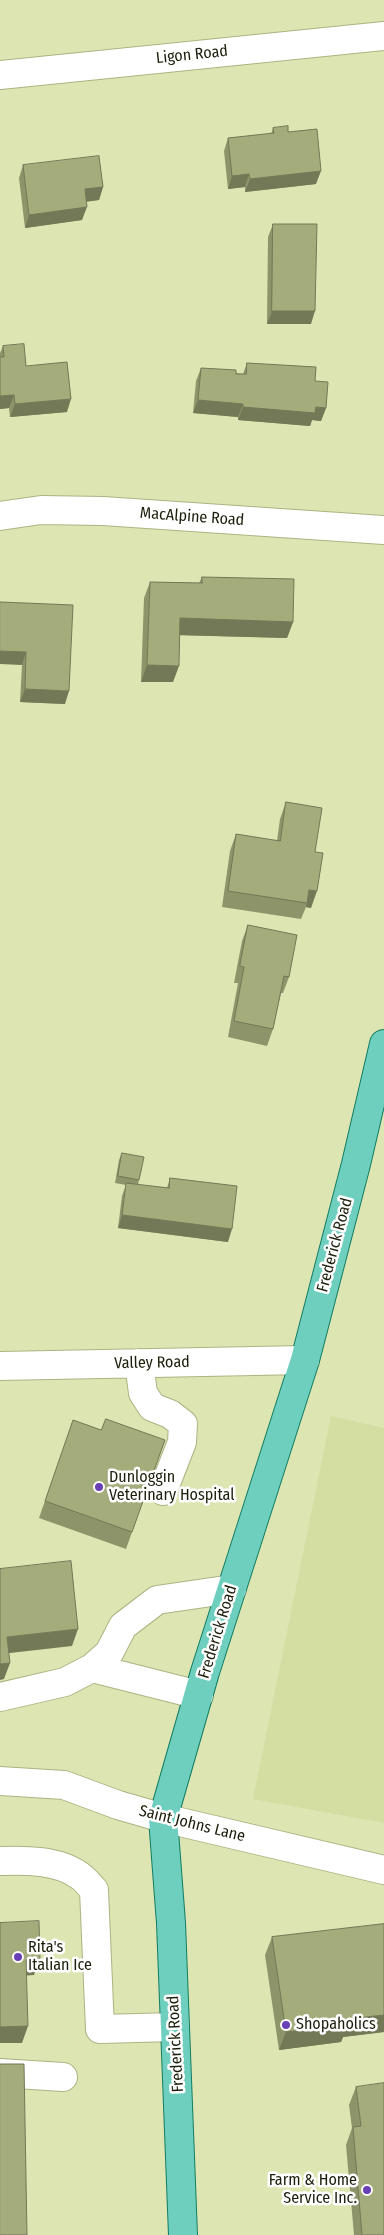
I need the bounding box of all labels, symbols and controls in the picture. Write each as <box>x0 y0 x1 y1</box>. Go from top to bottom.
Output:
street label: Ligon Road <box>155 42 229 68</box>
street label: MacAlpine Road <box>139 504 245 530</box>
street label: Frederick Road <box>313 1196 357 1294</box>
street label: Valley Road <box>114 1353 190 1373</box>
place label: Dunloggin Veterinary Hospital <box>109 1468 234 1506</box>
marker: Dunloggin Veterinary Hospital <box>93 1481 105 1493</box>
street label: Frederick Road <box>195 1583 241 1681</box>
street label: Saint Johns Lane <box>137 1802 247 1846</box>
place label: Rita's Italian Ice <box>28 1938 92 1976</box>
marker: Rita's Italian Ice <box>12 1951 24 1963</box>
street label: Frederick Road <box>164 1995 188 2093</box>
place label: Shopaholics <box>296 2015 376 2035</box>
marker: Shopaholics <box>280 2019 292 2031</box>
place label: Farm & Home Service Inc. <box>269 2171 357 2209</box>
marker: Farm & Home Service Inc. <box>361 2184 373 2196</box>

